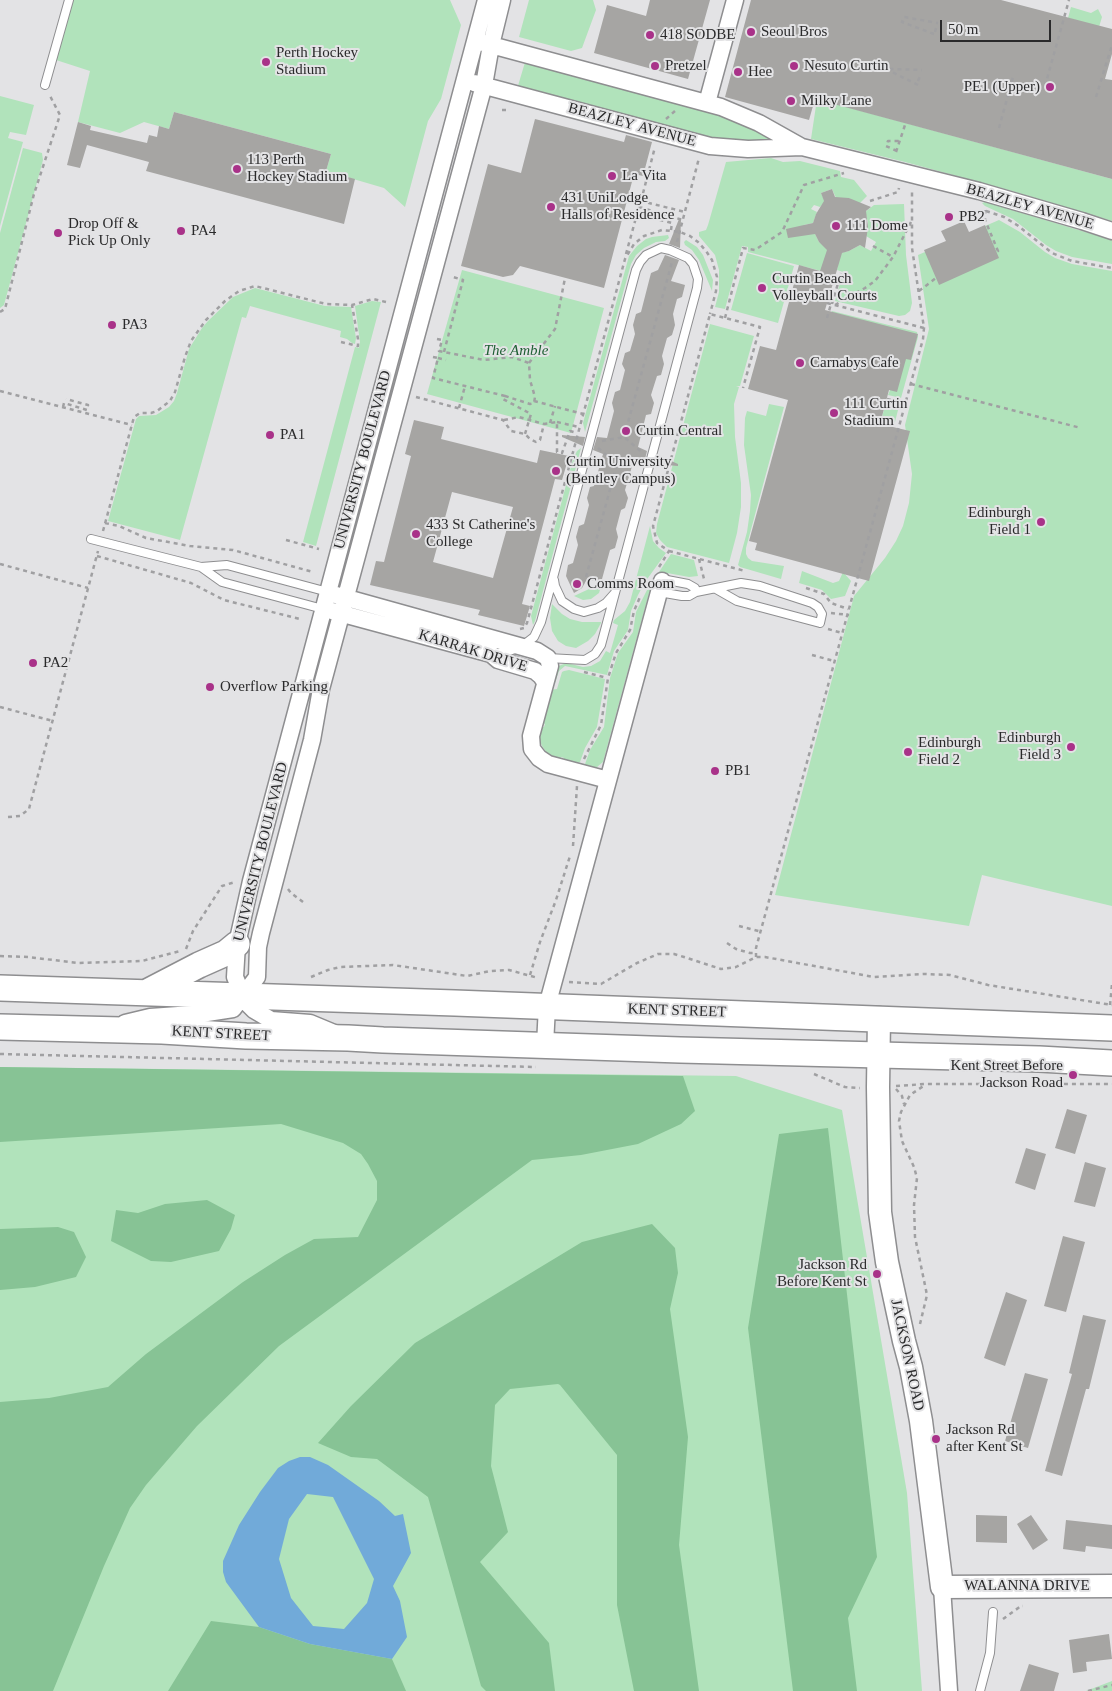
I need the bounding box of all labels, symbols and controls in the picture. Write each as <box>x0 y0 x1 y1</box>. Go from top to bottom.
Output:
scale bar <box>942 10 1053 42</box>
text: 50 m <box>948 21 978 37</box>
place label: Seoul Bros <box>761 23 827 41</box>
place label: 418 SODBE <box>660 26 735 44</box>
marker: Seoul Bros <box>745 26 757 38</box>
marker: 418 SODBE <box>644 29 656 41</box>
place label: Perth Hockey Stadium <box>276 44 358 79</box>
marker: Perth Hockey Stadium <box>260 56 272 68</box>
place label: Pretzel <box>665 57 707 75</box>
place label: Nesuto Curtin <box>804 57 889 75</box>
marker: Pretzel <box>649 60 661 72</box>
marker: Nesuto Curtin <box>788 60 800 72</box>
place label: Hee <box>748 63 772 81</box>
marker: Hee <box>732 66 744 78</box>
place label: PE1 (Upper) <box>964 78 1040 96</box>
marker: PE1 (Upper) <box>1044 81 1056 93</box>
place label: Milky Lane <box>801 92 871 110</box>
marker: Milky Lane <box>785 95 797 107</box>
street label: BEAZLEY AVENUE <box>566 99 698 151</box>
place label: 113 Perth Hockey Stadium <box>247 151 347 186</box>
marker: 113 Perth Hockey Stadium <box>231 163 243 175</box>
place label: La Vita <box>622 167 666 185</box>
marker: La Vita <box>606 170 618 182</box>
street label: BEAZLEY AVENUE <box>964 180 1096 234</box>
place label: 431 UniLodge Halls of Residence <box>561 189 674 224</box>
marker: 431 UniLodge Halls of Residence <box>545 201 557 213</box>
place label: PB2 <box>959 208 985 226</box>
marker: PB2 <box>943 211 955 223</box>
place label: Drop Off & Pick Up Only <box>68 215 150 250</box>
place label: 111 Dome <box>846 217 908 235</box>
marker: 111 Dome <box>830 220 842 232</box>
place label: PA4 <box>191 222 216 240</box>
marker: PA4 <box>175 225 187 237</box>
marker: Drop Off & Pick Up Only <box>52 227 64 239</box>
place label: Curtin Beach Volleyball Courts <box>772 270 877 305</box>
marker: Curtin Beach Volleyball Courts <box>756 282 768 294</box>
place label: PA3 <box>122 316 147 334</box>
marker: PA3 <box>106 319 118 331</box>
park label: The Amble <box>484 342 548 360</box>
place label: Carnabys Cafe <box>810 354 899 372</box>
marker: Carnabys Cafe <box>794 357 806 369</box>
street label: UNIVERSITY BOULEVARD <box>330 369 396 551</box>
place label: 111 Curtin Stadium <box>844 395 907 430</box>
marker: 111 Curtin Stadium <box>828 407 840 419</box>
place label: Curtin Central <box>636 422 722 440</box>
marker: Curtin Central <box>620 425 632 437</box>
place label: PA1 <box>280 426 305 444</box>
marker: PA1 <box>264 429 276 441</box>
place label: Curtin University (Bentley Campus) <box>566 453 676 488</box>
marker: Curtin University (Bentley Campus) <box>550 465 562 477</box>
place label: Edinburgh Field 1 <box>968 504 1031 539</box>
place label: 433 St Catherine's College <box>426 516 535 551</box>
marker: Edinburgh Field 1 <box>1035 516 1047 528</box>
marker: 433 St Catherine's College <box>410 528 422 540</box>
place label: Comms Room <box>587 575 674 593</box>
marker: Comms Room <box>571 578 583 590</box>
street label: KARRAK DRIVE <box>416 626 530 676</box>
place label: PA2 <box>43 654 68 672</box>
marker: PA2 <box>27 657 39 669</box>
place label: Overflow Parking <box>220 678 328 696</box>
marker: Overflow Parking <box>204 681 216 693</box>
place label: Edinburgh Field 3 <box>998 729 1061 764</box>
place label: Edinburgh Field 2 <box>918 734 981 769</box>
marker: Edinburgh Field 3 <box>1065 741 1077 753</box>
marker: Edinburgh Field 2 <box>902 746 914 758</box>
street label: UNIVERSITY BOULEVARD <box>230 760 292 944</box>
place label: PB1 <box>725 762 751 780</box>
marker: PB1 <box>709 765 721 777</box>
street label: KENT STREET <box>627 1000 727 1022</box>
street label: KENT STREET <box>171 1022 271 1046</box>
place label: Kent Street Before Jackson Road <box>951 1057 1063 1092</box>
marker: Kent Street Before Jackson Road <box>1067 1069 1079 1081</box>
place label: Jackson Rd Before Kent St <box>777 1256 867 1291</box>
marker: Jackson Rd Before Kent St <box>871 1268 883 1280</box>
street label: JACKSON ROAD <box>886 1297 928 1413</box>
place label: Jackson Rd after Kent St <box>946 1421 1023 1456</box>
marker: Jackson Rd after Kent St <box>930 1433 942 1445</box>
street label: WALANNA DRIVE <box>964 1577 1090 1595</box>

